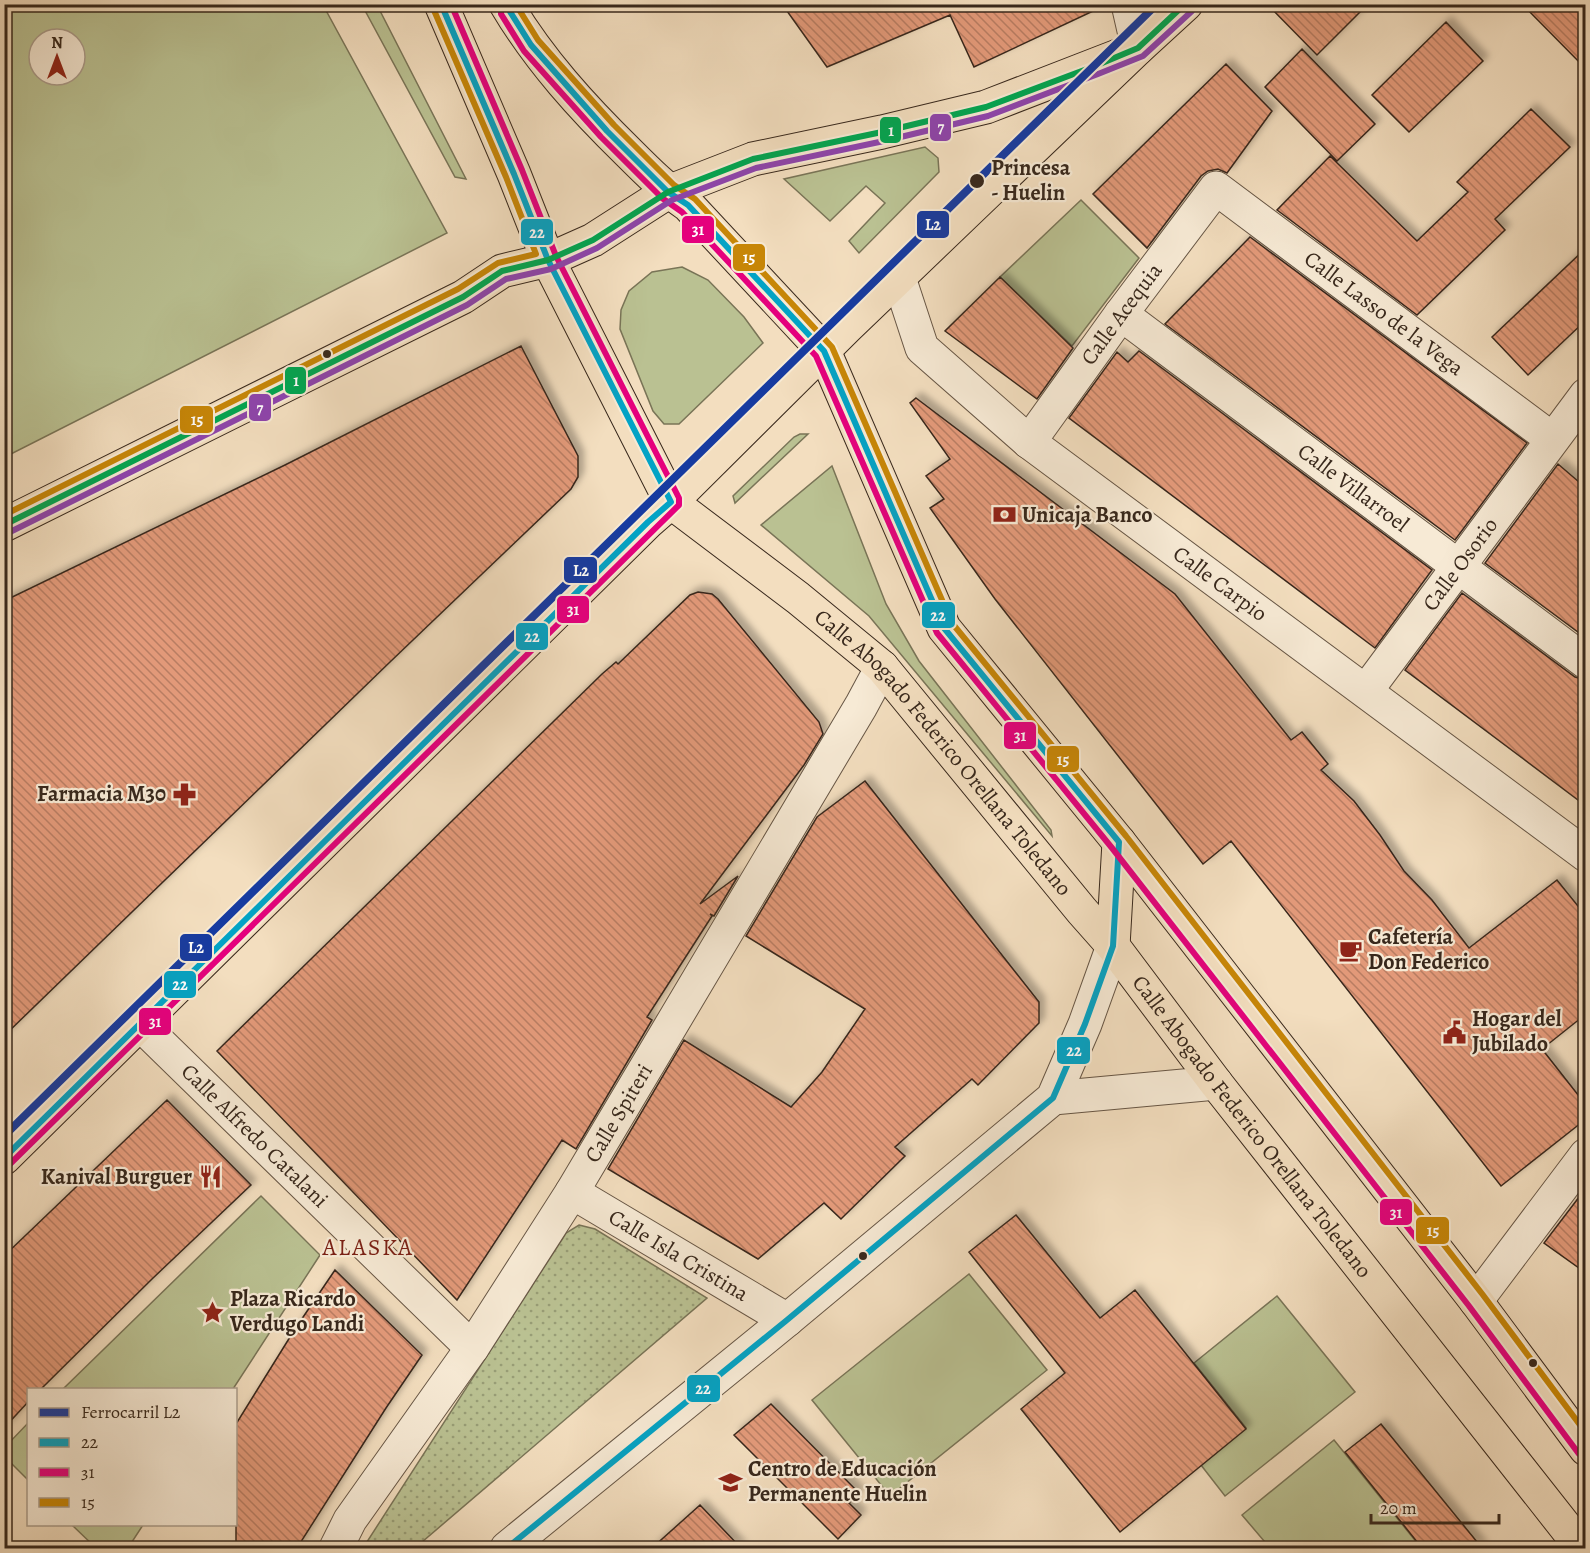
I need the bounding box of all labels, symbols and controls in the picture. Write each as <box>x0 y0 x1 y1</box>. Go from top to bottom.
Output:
north arrow <box>27 27 87 87</box>
text: N <box>51 32 63 54</box>
line badge: 7 <box>929 113 952 142</box>
line badge: 1 <box>879 116 902 144</box>
text: 7 <box>938 117 945 139</box>
text: 1 <box>888 120 894 142</box>
place label: Princesa - Huelin <box>991 153 1071 208</box>
marker: Princesa - Huelin <box>968 172 986 190</box>
line badge: L2 <box>916 210 950 239</box>
text: L2 <box>925 214 941 236</box>
line badge: 31 <box>681 215 715 244</box>
line badge: 22 <box>520 218 554 246</box>
text: 31 <box>692 219 705 241</box>
text: 22 <box>529 222 545 244</box>
line badge: 15 <box>732 243 766 272</box>
street label: Calle Lasso de la Vega <box>1298 244 1470 383</box>
text: 15 <box>743 247 755 269</box>
street label: Calle Acequia <box>1074 256 1170 371</box>
unlabelled marker <box>321 348 333 360</box>
line badge: 1 <box>284 366 307 395</box>
text: 1 <box>293 370 299 392</box>
line badge: 7 <box>248 393 272 422</box>
text: 7 <box>257 398 264 420</box>
line badge: 15 <box>179 405 214 434</box>
text: 15 <box>191 409 203 431</box>
street label: Calle Villarroel <box>1291 436 1415 539</box>
place label: Unicaja Banco <box>1022 500 1153 530</box>
bank icon: Unicaja Banco <box>991 502 1017 528</box>
street label: Calle Osorio <box>1415 511 1505 617</box>
street label: Calle Carpio <box>1167 539 1273 629</box>
line badge: L2 <box>563 556 598 584</box>
text: L2 <box>573 560 589 582</box>
line badge: 31 <box>556 595 590 624</box>
text: 31 <box>567 599 580 621</box>
line badge: 22 <box>921 601 956 629</box>
street label: Calle Abogado Federico Orellana Toledano <box>808 602 1079 902</box>
text: 22 <box>930 605 946 627</box>
line badge: 22 <box>515 622 549 651</box>
text: 22 <box>524 626 540 648</box>
line badge: 31 <box>1003 721 1037 750</box>
text: 31 <box>1014 725 1027 747</box>
line badge: 15 <box>1046 745 1080 773</box>
text: 15 <box>1057 749 1069 771</box>
place label: Farmacia M30 <box>37 779 166 809</box>
pharmacy icon: Farmacia M30 <box>171 781 197 807</box>
place label: Cafetería Don Federico <box>1368 922 1489 977</box>
line badge: L2 <box>179 933 213 962</box>
text: L2 <box>188 937 204 959</box>
cafe icon: Cafetería Don Federico <box>1337 937 1363 963</box>
street label: Calle Abogado Federico Orellana Toledano <box>1125 969 1379 1284</box>
line badge: 22 <box>163 970 197 999</box>
text: 22 <box>172 974 188 996</box>
place label: Hogar del Jubilado <box>1472 1004 1562 1059</box>
line badge: 31 <box>138 1007 172 1036</box>
text: 31 <box>149 1011 162 1033</box>
public building icon: Hogar del Jubilado <box>1441 1019 1467 1045</box>
line badge: 22 <box>1056 1036 1091 1065</box>
text: 22 <box>1066 1040 1082 1062</box>
street label: Calle Alfredo Catalani <box>174 1057 335 1215</box>
street label: Calle Spiteri <box>578 1058 660 1168</box>
place label: Kanival Burguer <box>41 1162 192 1192</box>
restaurant icon: Kanival Burguer <box>197 1164 223 1190</box>
line badge: 31 <box>1379 1198 1413 1226</box>
street label: Calle Isla Cristina <box>603 1202 755 1309</box>
text: 31 <box>1390 1202 1403 1224</box>
line badge: 15 <box>1415 1216 1450 1245</box>
text: 15 <box>1427 1220 1439 1242</box>
district label: ALASKA <box>321 1231 414 1263</box>
unlabelled marker <box>857 1250 869 1262</box>
place label: Plaza Ricardo Verdugo Landi <box>229 1284 364 1339</box>
place icon: Plaza Ricardo Verdugo Landi <box>199 1299 225 1325</box>
unlabelled marker <box>1527 1357 1539 1369</box>
line badge: 22 <box>686 1374 721 1403</box>
text: 22 <box>695 1378 711 1400</box>
legend <box>27 1388 237 1526</box>
text: Ferrocarril L2 <box>81 1400 181 1424</box>
text: 22 <box>81 1430 99 1454</box>
place label: Centro de Educación Permanente Huelin <box>748 1454 937 1509</box>
text: 31 <box>81 1460 95 1484</box>
school or university icon: Centro de Educación Permanente Huelin <box>717 1469 743 1495</box>
scale bar <box>1371 1487 1498 1525</box>
text: 15 <box>81 1490 95 1514</box>
text: 20 m <box>1380 1496 1417 1520</box>

